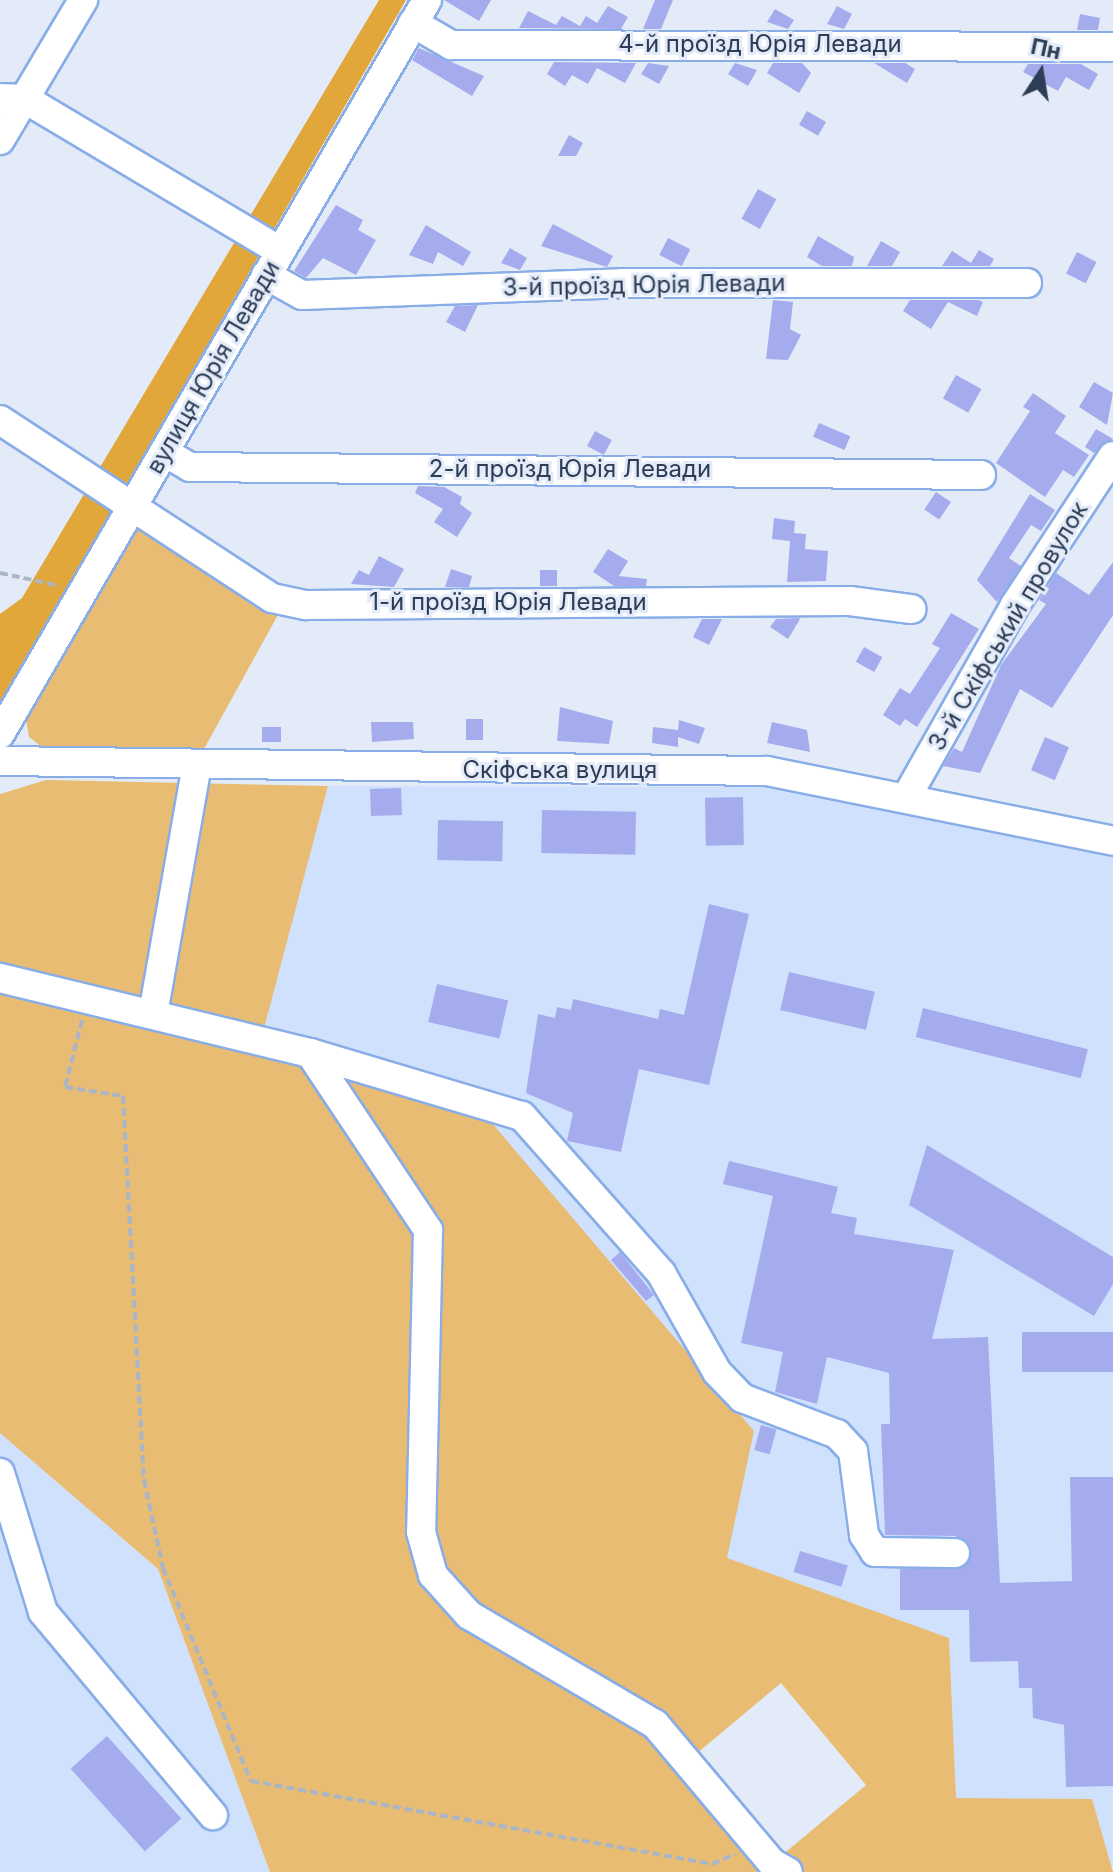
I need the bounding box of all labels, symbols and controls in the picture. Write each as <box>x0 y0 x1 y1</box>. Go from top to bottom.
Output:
street label: 4-й проїзд Юрія Левади <box>618 30 902 58</box>
north arrow <box>1001 32 1081 112</box>
text: Пн <box>1029 33 1063 64</box>
street label: вулиця Юрія Левади <box>140 255 286 479</box>
street label: 3-й проїзд Юрія Левади <box>502 268 786 302</box>
street label: 2-й проїзд Юрія Левади <box>429 455 711 483</box>
street label: 3-й Скіфський провулок <box>922 496 1094 756</box>
street label: 1-й проїзд Юрія Левади <box>369 588 647 616</box>
street label: Скіфська вулиця <box>463 756 657 784</box>

